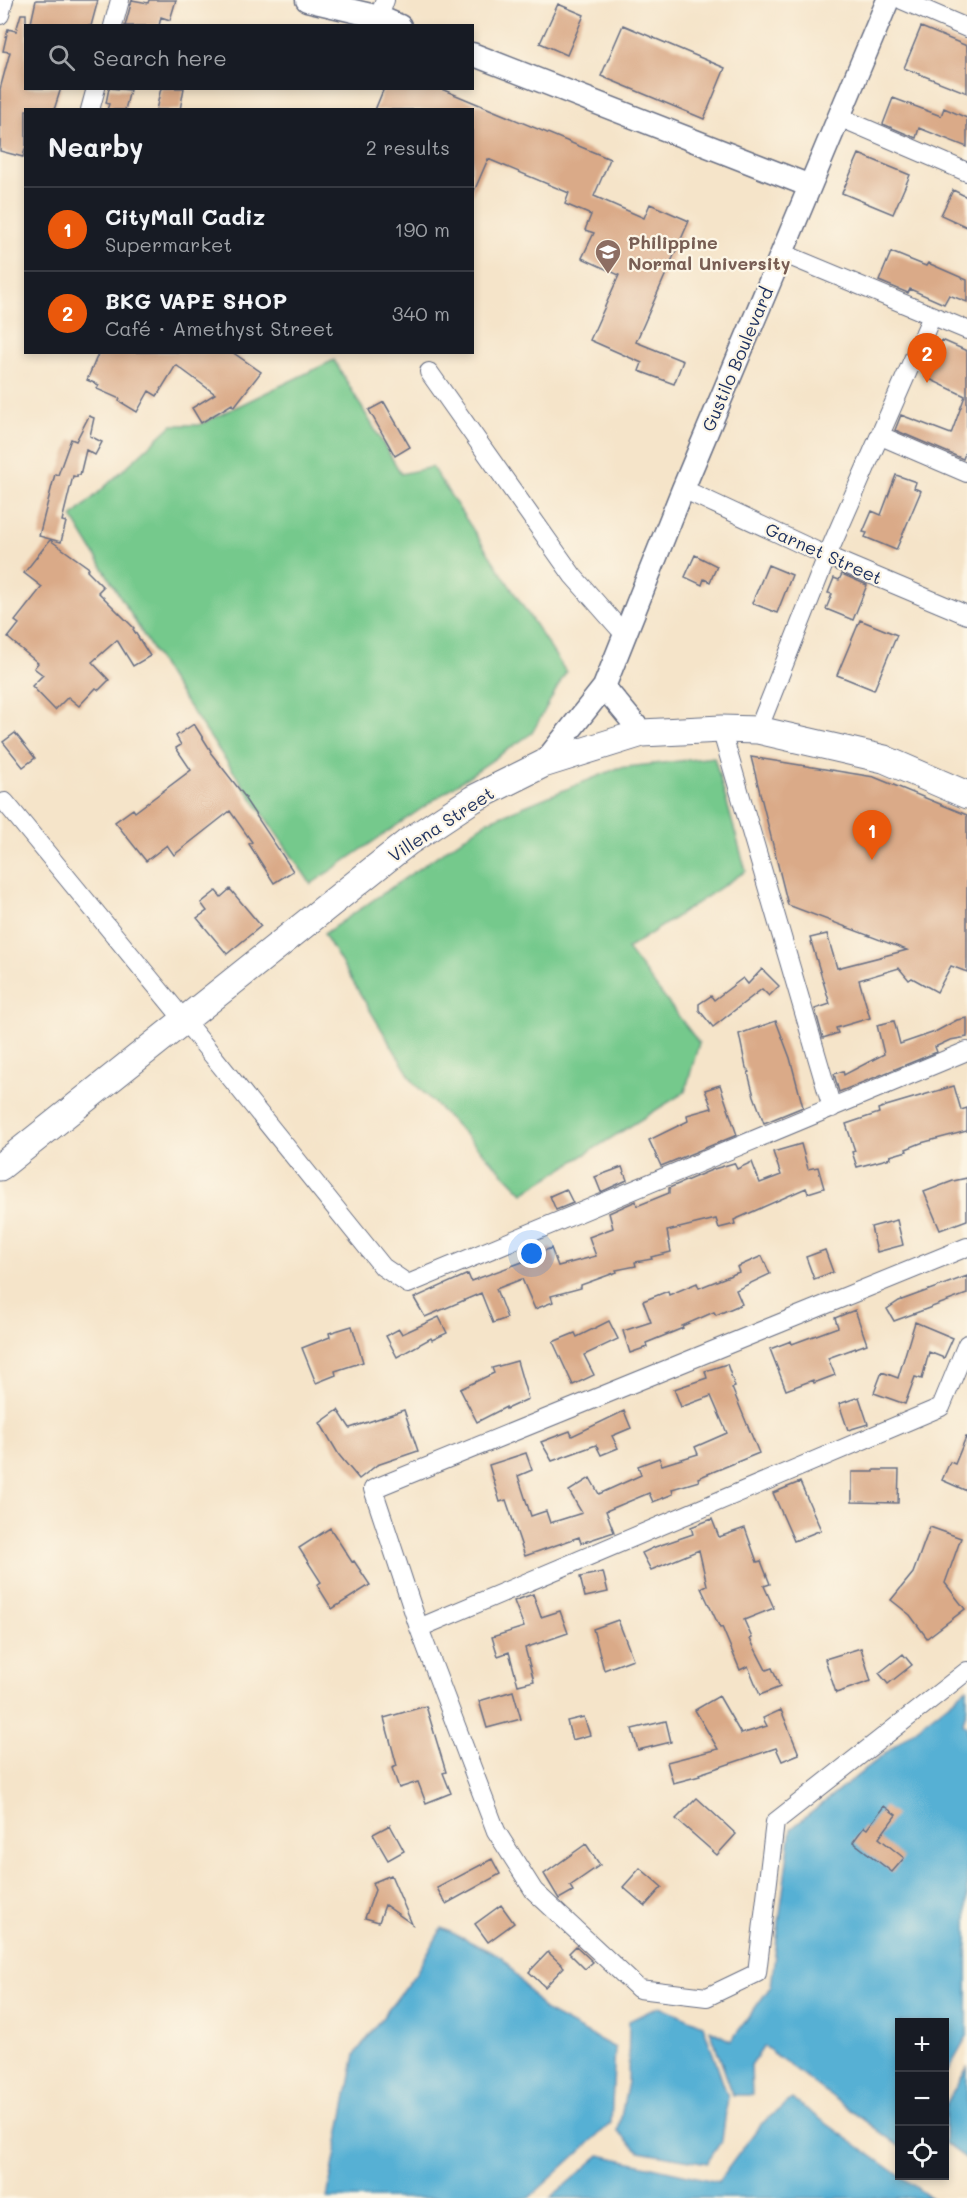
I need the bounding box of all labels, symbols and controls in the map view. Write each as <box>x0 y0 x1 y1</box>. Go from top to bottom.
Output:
search box <box>24 24 474 90</box>
icon: search <box>45 41 78 74</box>
text: Search here <box>93 43 227 72</box>
text: Nearby <box>48 130 143 164</box>
text: 2 results <box>366 134 450 160</box>
text: CityMall Cadiz <box>105 202 265 231</box>
text: 1 <box>63 216 72 242</box>
text: 190 m <box>395 216 450 242</box>
place label: Philippine Normal University <box>628 230 791 275</box>
text: Supermarket <box>105 231 232 257</box>
school or university icon: Philippine Normal University <box>593 237 623 275</box>
street label: Gustilo Boulevard <box>696 283 778 435</box>
text: BKG VAPE SHOP <box>105 286 287 315</box>
text: 2 <box>62 300 73 326</box>
text: 340 m <box>392 300 450 326</box>
text: Café · Amethyst Street <box>105 315 334 341</box>
pin: 2 <box>908 334 946 383</box>
street label: Garnet Street <box>762 516 886 590</box>
street label: Villena Street <box>384 781 498 867</box>
pin: 1 <box>852 810 892 860</box>
your location <box>517 1239 546 1268</box>
map controls <box>895 2018 949 2180</box>
button: + <box>895 2018 949 2072</box>
button: − <box>895 2072 949 2126</box>
button: locate <box>895 2126 949 2180</box>

